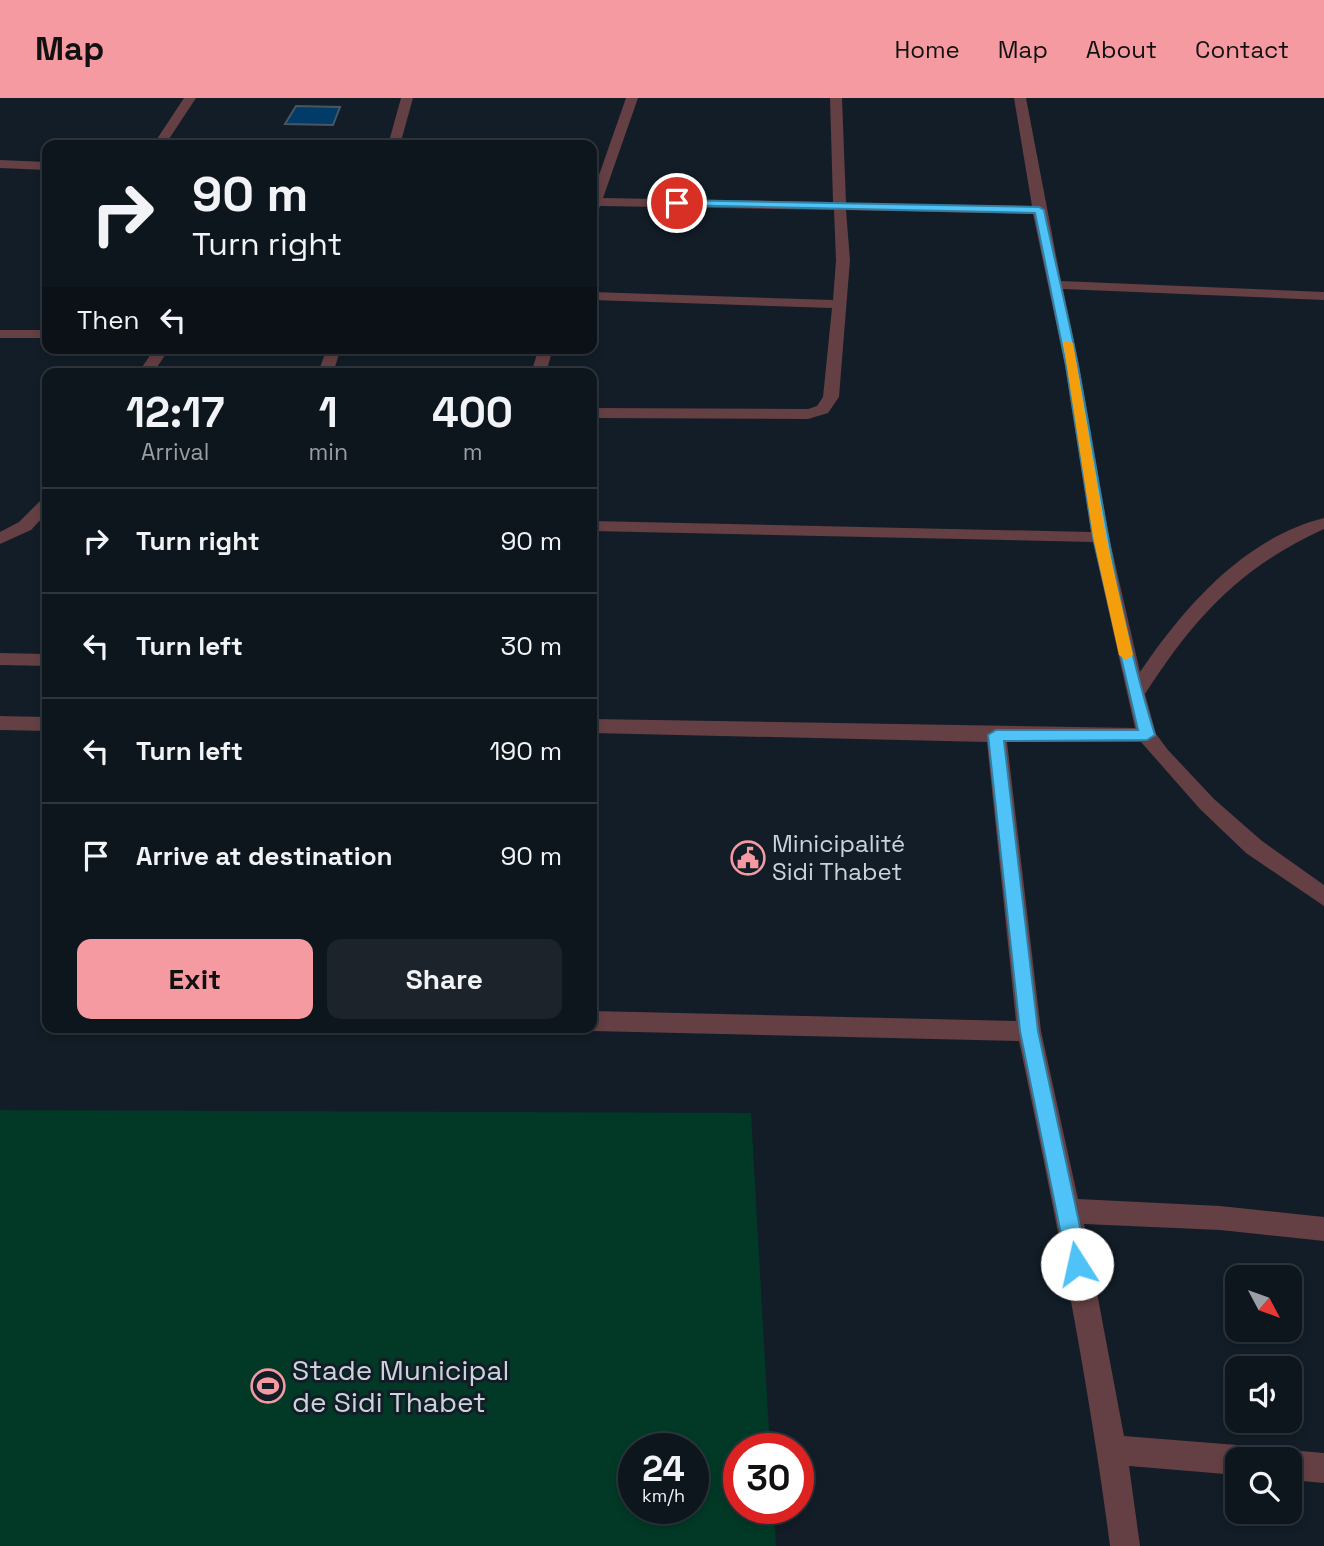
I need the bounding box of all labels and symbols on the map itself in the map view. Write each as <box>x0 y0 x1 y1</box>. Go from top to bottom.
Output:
pin <box>647 173 707 233</box>
place label: Minicipalité Sidi Thabet <box>772 828 905 887</box>
public building icon: Minicipalité Sidi Thabet <box>729 839 767 877</box>
position arrow <box>1040 1227 1114 1301</box>
north arrow <box>1225 1265 1302 1342</box>
place label: Stade Municipal de Sidi Thabet <box>292 1352 509 1420</box>
sports icon: Stade Municipal de Sidi Thabet <box>249 1367 287 1405</box>
speed limit sign: 30 <box>723 1433 814 1524</box>

